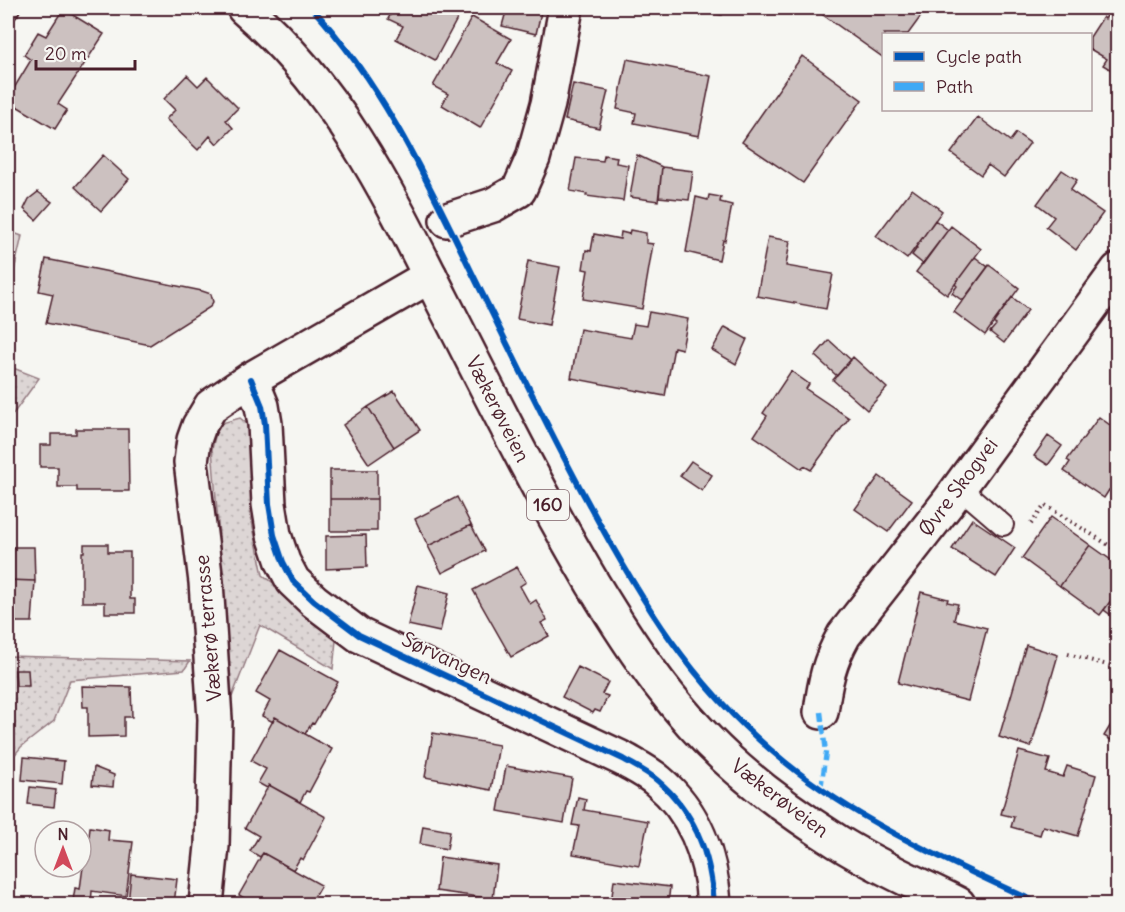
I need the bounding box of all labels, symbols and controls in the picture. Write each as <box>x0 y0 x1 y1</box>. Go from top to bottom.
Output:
scale bar <box>36 33 135 71</box>
legend <box>882 33 1092 111</box>
text: 20 m <box>45 42 87 65</box>
text: Cycle path <box>936 45 1022 68</box>
text: Path <box>936 75 973 98</box>
street label: Vækerøveien <box>461 351 536 466</box>
street label: Øvre Skogvei <box>913 433 1003 541</box>
road number: 160 <box>527 490 569 520</box>
street label: Vækerø terrasse <box>189 554 226 702</box>
street label: Sørvangen <box>398 626 496 689</box>
street label: Vækerøveien <box>727 753 834 842</box>
north arrow <box>33 819 93 879</box>
text: N <box>57 824 69 844</box>

